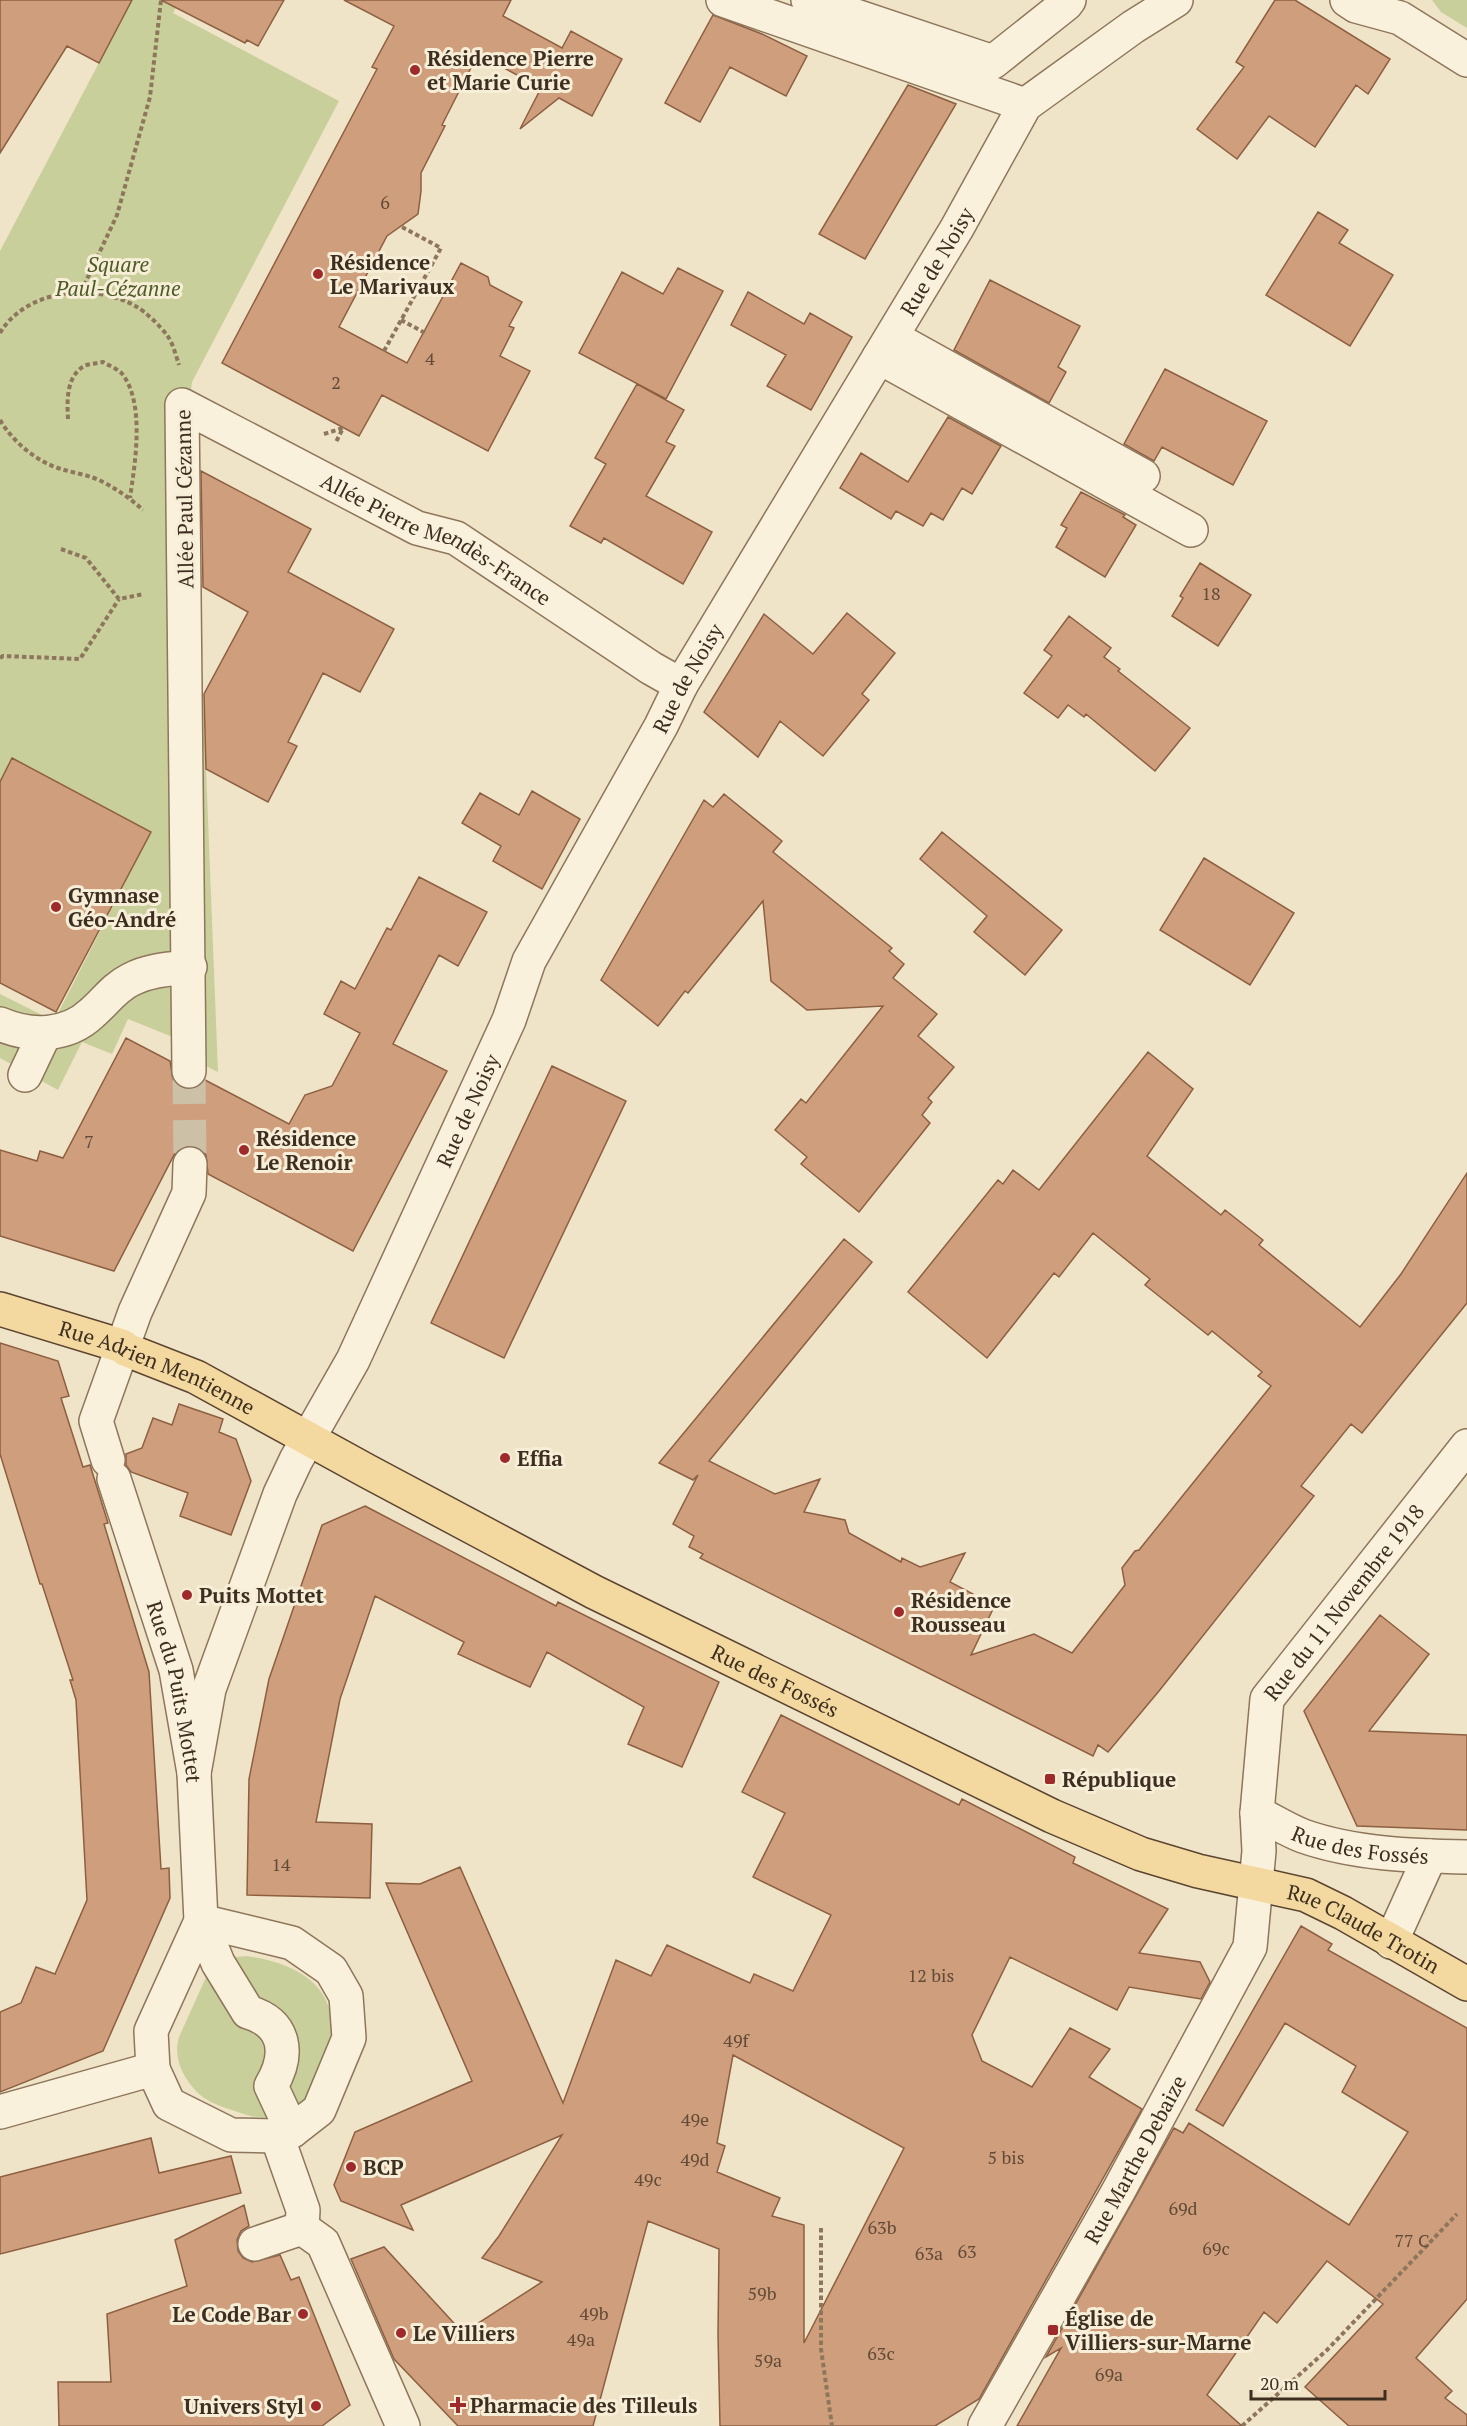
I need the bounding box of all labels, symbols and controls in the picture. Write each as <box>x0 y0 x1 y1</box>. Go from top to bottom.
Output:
place label: Résidence Pierre et Marie Curie <box>427 44 594 96</box>
marker: Résidence Pierre et Marie Curie <box>408 63 422 77</box>
house number: 6 <box>380 190 390 214</box>
street label: Rue de Noisy <box>893 202 980 321</box>
place label: Résidence Le Marivaux <box>330 248 455 300</box>
park label: Square Paul-Cézanne <box>54 250 181 302</box>
marker: Résidence Le Marivaux <box>311 267 325 281</box>
house number: 4 <box>425 346 435 370</box>
house number: 2 <box>331 370 341 394</box>
street label: Allée Paul Cézanne <box>168 409 200 589</box>
street label: Allée Pierre Mendès-France <box>316 466 557 612</box>
house number: 18 <box>1201 581 1221 605</box>
street label: Rue de Noisy <box>646 618 729 738</box>
place label: Gymnase Géo-André <box>68 881 176 933</box>
marker: Gymnase Géo-André <box>49 900 63 914</box>
street label: Rue de Noisy <box>429 1049 506 1172</box>
place label: Résidence Le Renoir <box>256 1124 356 1176</box>
house number: 7 <box>84 1129 94 1153</box>
marker: Résidence Le Renoir <box>237 1143 251 1157</box>
street label: Rue Adrien Mentienne <box>56 1314 260 1421</box>
place label: Effia <box>517 1444 563 1472</box>
marker: Effia <box>498 1451 512 1465</box>
street label: Rue du 11 Novembre 1918 <box>1257 1498 1430 1706</box>
place label: Puits Mottet <box>199 1581 325 1609</box>
place label: Résidence Rousseau <box>911 1586 1011 1638</box>
marker: Puits Mottet <box>180 1588 194 1602</box>
street label: Rue du Puits Mottet <box>140 1597 208 1784</box>
marker: Résidence Rousseau <box>892 1605 906 1619</box>
street label: Rue des Fossés <box>707 1638 844 1724</box>
place label: République <box>1062 1765 1176 1793</box>
marker: République <box>1043 1772 1057 1786</box>
street label: Rue des Fossés <box>1288 1819 1429 1870</box>
house number: 14 <box>271 1852 291 1876</box>
street label: Rue Claude Trotin <box>1285 1877 1445 1980</box>
house number: 12 bis <box>908 1963 954 1987</box>
house number: 49f <box>723 2028 751 2052</box>
street label: Rue Marthe Debaize <box>1077 2070 1192 2249</box>
house number: 49e <box>681 2107 709 2131</box>
house number: 5 bis <box>988 2145 1025 2169</box>
house number: 49d <box>680 2147 710 2171</box>
place label: BCP <box>363 2153 404 2181</box>
marker: BCP <box>344 2160 358 2174</box>
house number: 49c <box>634 2167 662 2191</box>
house number: 69d <box>1168 2196 1198 2220</box>
house number: 63b <box>868 2215 897 2239</box>
house number: 77 C <box>1394 2228 1430 2252</box>
house number: 69c <box>1202 2236 1230 2260</box>
house number: 63 <box>957 2239 977 2263</box>
house number: 63a <box>915 2241 943 2265</box>
house number: 59b <box>748 2281 777 2305</box>
place label: Le Code Bar <box>172 2300 291 2328</box>
house number: 49b <box>580 2301 609 2325</box>
place label: Église de Villiers-sur-Marne <box>1065 2304 1252 2356</box>
marker: Le Code Bar <box>296 2307 310 2321</box>
place label: Le Villiers <box>413 2319 515 2347</box>
marker: Église de Villiers-sur-Marne <box>1046 2323 1060 2337</box>
marker: Le Villiers <box>394 2326 408 2340</box>
house number: 49a <box>567 2327 595 2351</box>
house number: 63c <box>867 2341 895 2365</box>
house number: 59a <box>754 2348 782 2372</box>
house number: 69a <box>1095 2362 1123 2386</box>
scale bar <box>1251 2363 1384 2401</box>
text: 20 m <box>1260 2371 1300 2395</box>
place label: Pharmacie des Tilleuls <box>470 2391 698 2419</box>
place label: Univers Styl <box>184 2392 304 2420</box>
marker: Pharmacie des Tilleuls <box>451 2398 465 2412</box>
marker: Univers Styl <box>309 2399 323 2413</box>

